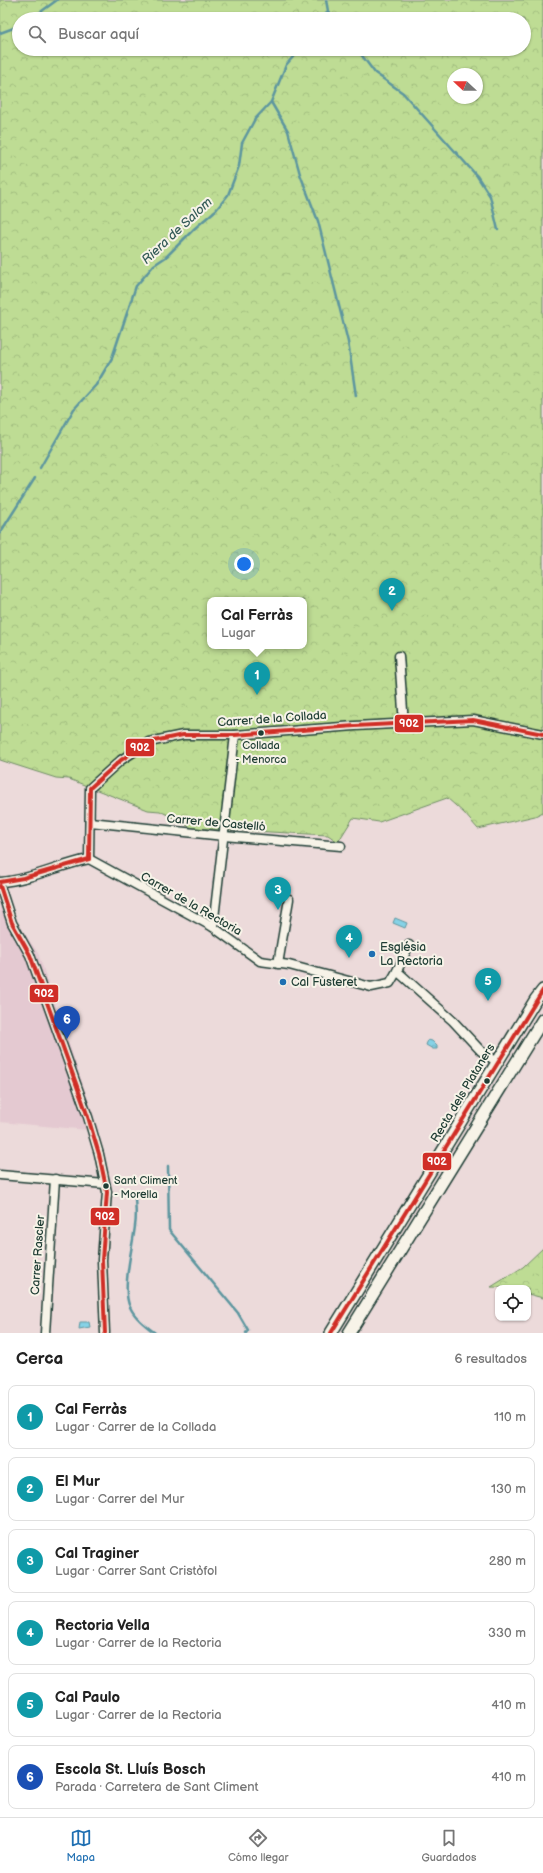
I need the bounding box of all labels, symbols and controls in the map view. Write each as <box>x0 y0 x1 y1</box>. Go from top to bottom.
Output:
search box <box>12 12 531 56</box>
icon: search <box>26 23 48 45</box>
text: Buscar aquí <box>58 25 139 44</box>
north arrow <box>447 68 483 104</box>
water label: Riera de Salom <box>138 194 216 268</box>
your location <box>234 554 254 574</box>
pin: 2 <box>379 578 405 611</box>
popup <box>207 597 307 649</box>
text: Cal Ferràs <box>221 606 293 625</box>
text: Lugar <box>221 625 255 641</box>
pin: 1 <box>244 662 270 695</box>
street label: Carrer de la Collada <box>217 708 327 730</box>
line badge: 902 <box>394 714 424 733</box>
text: 902 <box>399 717 419 730</box>
marker: Collada - Menorca <box>256 728 266 738</box>
line badge: 902 <box>125 738 155 757</box>
place label: Collada - Menorca <box>236 739 286 766</box>
text: 902 <box>130 741 150 754</box>
street label: Carrer de Castelló <box>166 811 266 835</box>
street label: Carrer de la Rectoria <box>138 869 244 939</box>
pin: 3 <box>265 877 291 910</box>
pin: 4 <box>336 925 362 958</box>
place label: Església La Rectoria <box>380 940 443 969</box>
marker: Església La Rectoria <box>367 949 377 959</box>
pin: 5 <box>475 968 501 1001</box>
place label: Cal Fusteret <box>291 975 358 990</box>
marker: Cal Fusteret <box>278 977 288 987</box>
line badge: 902 <box>29 984 59 1003</box>
text: 902 <box>34 987 54 1000</box>
pin: 6 <box>54 1006 80 1039</box>
street label: Recta dels Plataners <box>428 1041 498 1145</box>
unlabelled marker <box>482 1076 492 1086</box>
line badge: 902 <box>422 1152 452 1171</box>
text: 902 <box>427 1155 447 1168</box>
place label: Sant Climent - Morella <box>114 1174 178 1201</box>
marker: Sant Climent - Morella <box>101 1181 111 1191</box>
line badge: 902 <box>90 1207 120 1226</box>
text: 902 <box>95 1210 115 1223</box>
street label: Carrer Rascler <box>28 1214 48 1295</box>
map controls <box>495 1285 531 1321</box>
button: locate <box>495 1285 531 1321</box>
text: Cerca <box>16 1349 63 1369</box>
text: 6 resultados <box>455 1351 527 1367</box>
text: Cal Ferràs <box>55 1400 127 1419</box>
text: 1 <box>27 1409 33 1425</box>
text: 110 m <box>494 1409 526 1425</box>
text: Lugar · Carrer de la Collada <box>55 1419 216 1435</box>
text: El Mur <box>55 1472 100 1491</box>
text: 2 <box>26 1481 34 1497</box>
text: 130 m <box>491 1481 526 1497</box>
text: Lugar · Carrer del Mur <box>55 1491 184 1507</box>
text: Cal Traginer <box>55 1544 139 1563</box>
text: 3 <box>26 1553 34 1569</box>
text: 280 m <box>489 1553 526 1569</box>
text: Lugar · Carrer Sant Cristòfol <box>55 1563 217 1579</box>
text: Rectoria Vella <box>55 1616 150 1635</box>
text: 4 <box>26 1625 34 1641</box>
text: 330 m <box>488 1625 526 1641</box>
text: Lugar · Carrer de la Rectoria <box>55 1635 222 1651</box>
text: Cal Paulo <box>55 1688 120 1707</box>
text: 5 <box>26 1697 34 1713</box>
text: 410 m <box>491 1697 526 1713</box>
text: Lugar · Carrer de la Rectoria <box>55 1707 222 1723</box>
text: Escola St. Lluís Bosch <box>55 1760 206 1779</box>
text: 6 <box>26 1769 34 1785</box>
text: 410 m <box>491 1769 526 1785</box>
text: Parada · Carretera de Sant Climent <box>55 1779 259 1795</box>
tab: Mapa <box>67 1827 95 1864</box>
tab: Cómo llegar <box>228 1827 288 1864</box>
tab: Guardados <box>422 1827 476 1864</box>

